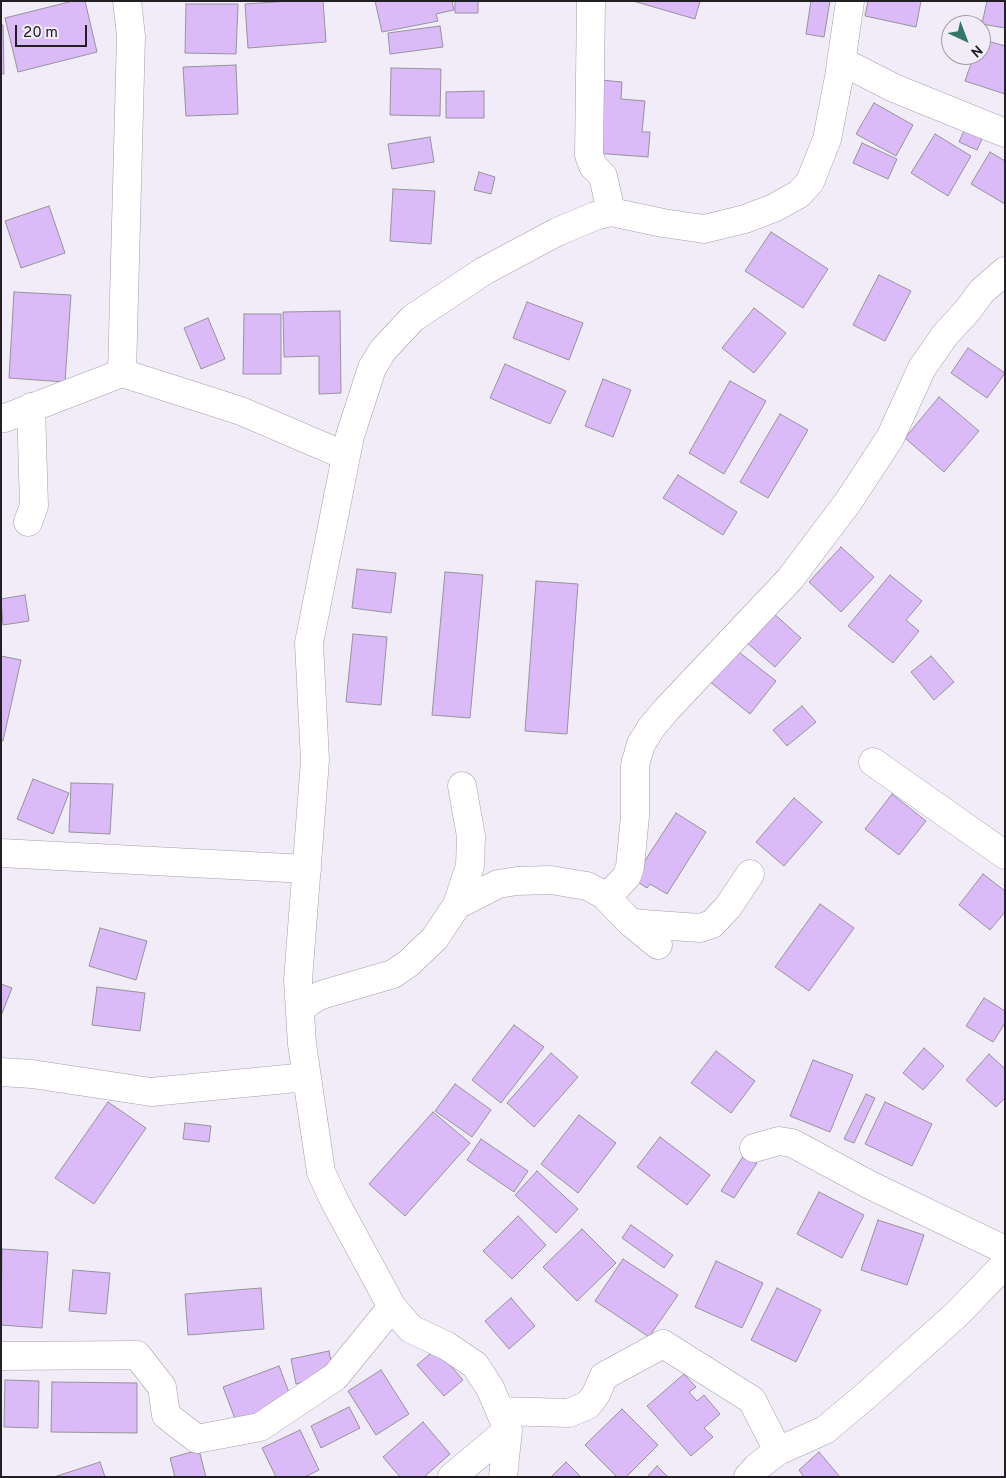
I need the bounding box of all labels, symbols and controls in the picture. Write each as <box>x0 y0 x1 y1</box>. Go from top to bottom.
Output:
scale bar <box>18 15 90 47</box>
north arrow <box>941 15 991 65</box>
text: 20 m <box>23 24 58 43</box>
text: N <box>966 41 985 60</box>

